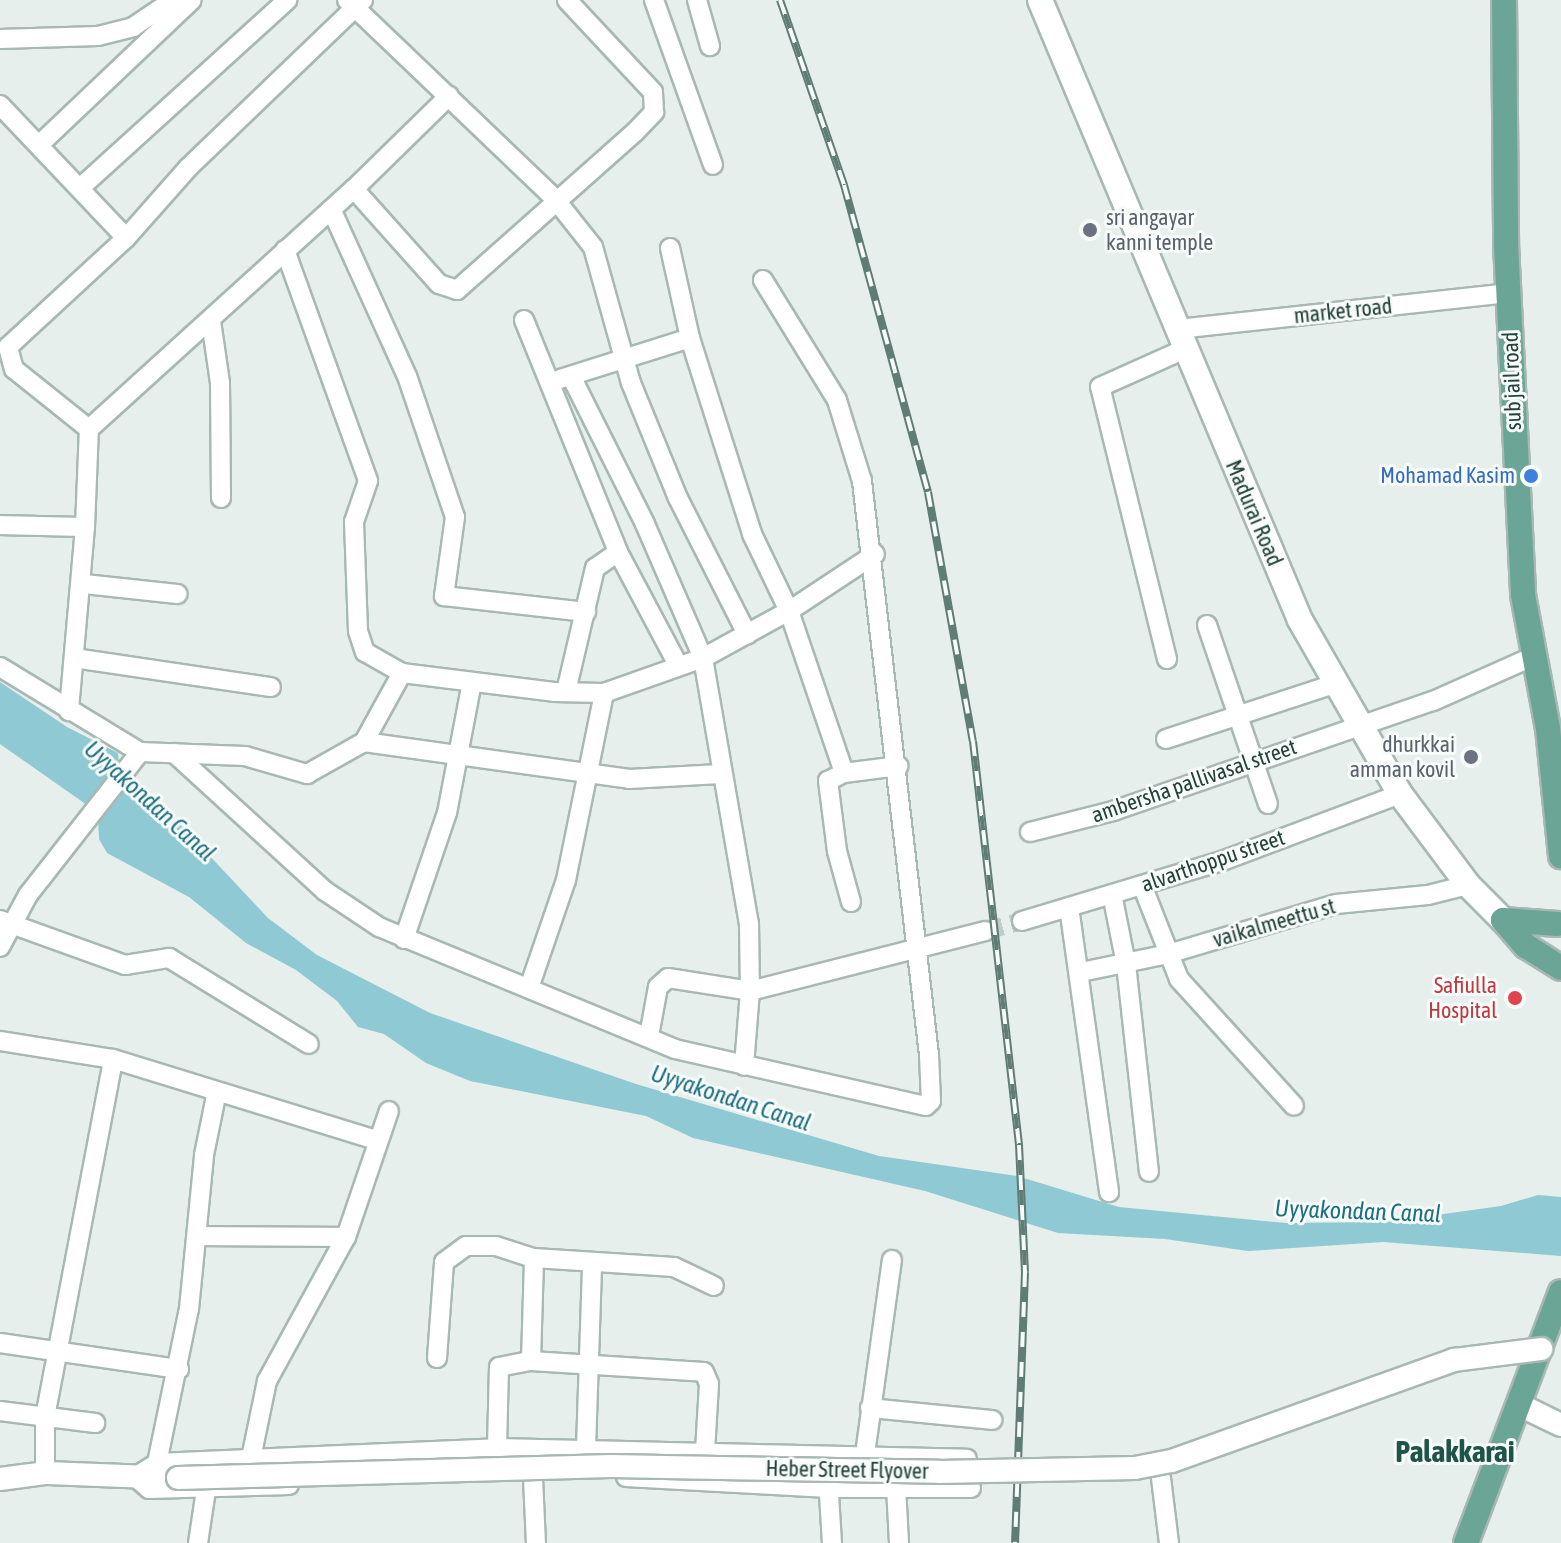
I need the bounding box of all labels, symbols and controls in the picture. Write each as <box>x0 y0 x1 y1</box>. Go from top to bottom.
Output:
place label: sri angayar kanni temple <box>1106 204 1213 256</box>
marker: sri angayar kanni temple <box>1081 221 1099 239</box>
street label: market road <box>1293 293 1393 329</box>
street label: sub jail road <box>1497 331 1527 431</box>
street label: Madurai Road <box>1220 456 1288 570</box>
place label: Mohamad Kasim <box>1380 463 1515 489</box>
marker: Mohamad Kasim <box>1522 467 1540 485</box>
place label: dhurkkai amman kovil <box>1350 731 1455 782</box>
street label: ambersha pallivasal street <box>1088 734 1300 828</box>
water label: Uyyakondan Canal <box>79 735 221 867</box>
marker: dhurkkai amman kovil <box>1462 748 1480 766</box>
street label: alvarthoppu street <box>1138 824 1288 898</box>
street label: vaikalmeettu st <box>1210 893 1338 953</box>
place label: Safiulla Hospital <box>1428 972 1497 1024</box>
marker: Safiulla Hospital <box>1504 987 1526 1009</box>
water label: Uyyakondan Canal <box>647 1059 815 1137</box>
water label: Uyyakondan Canal <box>1274 1194 1442 1228</box>
district label: Palakkarai <box>1395 1433 1515 1469</box>
street label: Heber Street Flyover <box>765 1455 929 1485</box>

